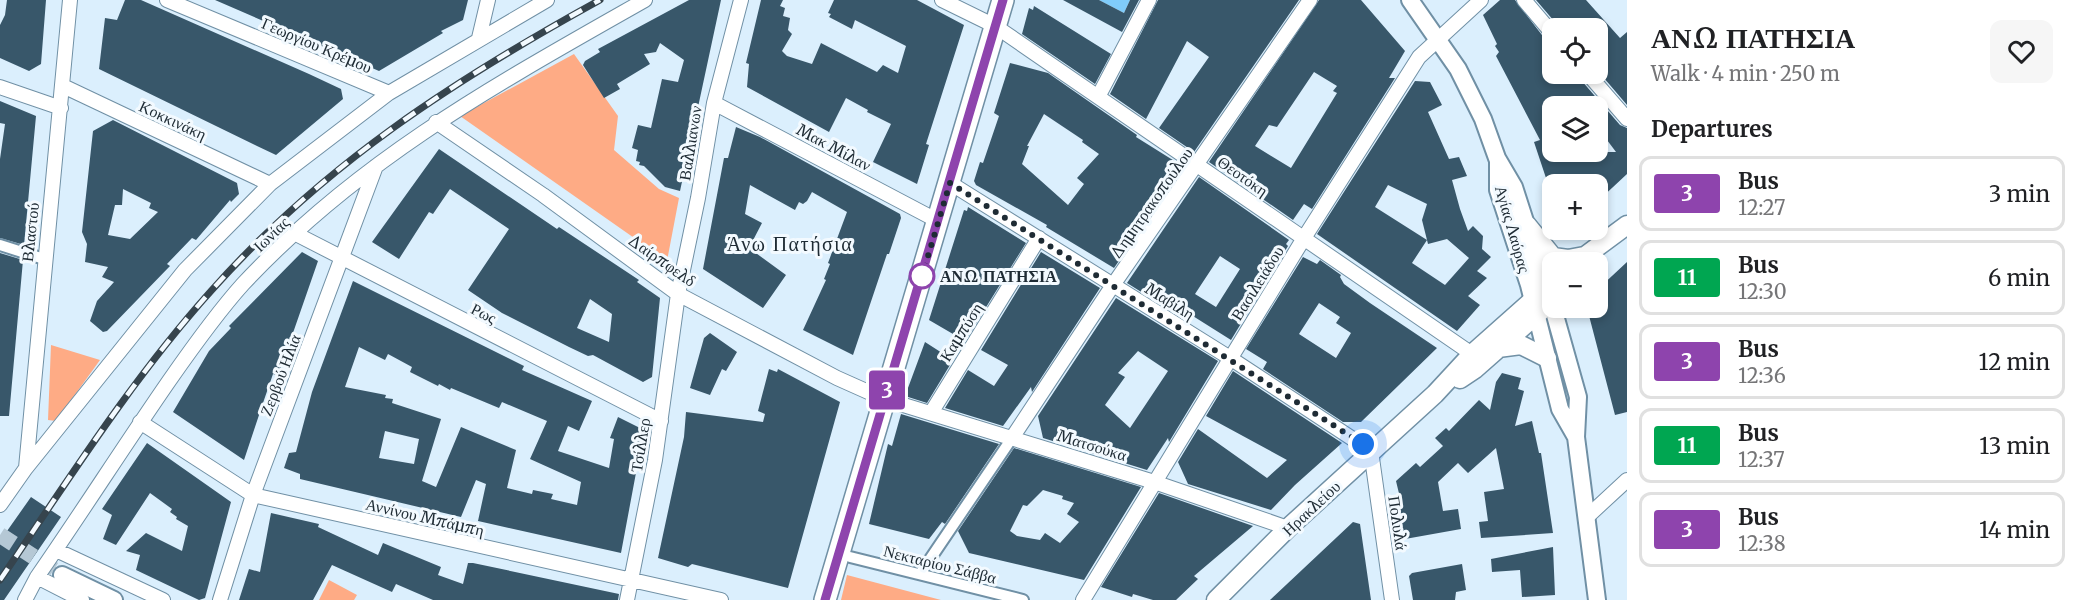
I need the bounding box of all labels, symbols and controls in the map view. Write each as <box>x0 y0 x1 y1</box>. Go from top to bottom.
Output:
street label: Γεωργίου Κρέμου <box>259 13 375 77</box>
map controls <box>1542 18 1608 318</box>
button: locate <box>1542 18 1608 84</box>
text: ΑΝΩ ΠΑΤΗΣΙΑ <box>1651 20 1855 56</box>
button: heart <box>1990 20 2053 83</box>
text: Walk · 4 min · 250 m <box>1651 61 1840 86</box>
street label: Κοκκινάκη <box>136 96 210 144</box>
button: layers <box>1542 96 1608 162</box>
street label: Βαλλιανων <box>674 104 706 182</box>
text: Departures <box>1651 115 1773 143</box>
street label: Μακ Μίλαν <box>793 119 875 175</box>
street label: Δημητρακοπούλου <box>1105 143 1197 262</box>
street label: Θεοτόκη <box>1214 151 1272 201</box>
text: Bus <box>1738 167 1779 195</box>
button: + <box>1542 174 1608 240</box>
text: 3 <box>1681 180 1693 207</box>
text: 3 min <box>1989 180 2050 208</box>
street label: Αγίας Λαύρας <box>1491 183 1535 276</box>
text: 12:27 <box>1738 195 1785 220</box>
street label: Βλαστού <box>17 201 43 263</box>
street label: Ιωνίας <box>249 212 294 256</box>
street label: Δαίρπφελδ <box>624 229 700 291</box>
district label: Άνω Πατήσια <box>727 231 853 256</box>
street label: Βασιλειάδου <box>1226 242 1288 324</box>
text: Bus <box>1738 251 1779 279</box>
button: − <box>1542 252 1608 318</box>
marker: ΑΝΩ ΠΑΤΗΣΙΑ <box>909 263 935 289</box>
text: 11 <box>1678 264 1696 291</box>
text: 6 min <box>1988 264 2050 292</box>
place label: ΑΝΩ ΠΑΤΗΣΙΑ <box>940 266 1057 286</box>
street label: Μαβίλη <box>1142 278 1198 324</box>
text: 12:30 <box>1738 279 1787 304</box>
street label: Ρως <box>468 298 501 328</box>
street label: Καμπύση <box>935 299 987 365</box>
street label: Ζερβού Ηλία <box>255 331 305 419</box>
text: Bus <box>1738 335 1779 363</box>
text: 3 <box>1681 348 1693 375</box>
text: 12 min <box>1979 348 2050 376</box>
text: 12:36 <box>1738 363 1786 388</box>
line badge: 3 <box>868 370 906 410</box>
text: 3 <box>881 377 893 404</box>
street label: Τσίλλερ <box>626 416 654 474</box>
text: Bus <box>1738 419 1779 447</box>
street label: Ματσούκα <box>1055 425 1130 465</box>
your location <box>1348 429 1378 459</box>
text: 11 <box>1678 432 1696 459</box>
text: 13 min <box>1979 432 2050 460</box>
text: 12:37 <box>1738 447 1785 472</box>
street label: Ηρακλείου <box>1278 476 1344 540</box>
street label: Αννίνου Μπάμπη <box>364 494 486 540</box>
street label: Πολυλά <box>1384 495 1412 552</box>
text: Bus <box>1738 503 1779 531</box>
text: 3 <box>1681 516 1693 543</box>
text: 14 min <box>1979 516 2050 544</box>
text: 12:38 <box>1738 531 1786 556</box>
street label: Νεκταρίου Σάββα <box>882 540 999 588</box>

